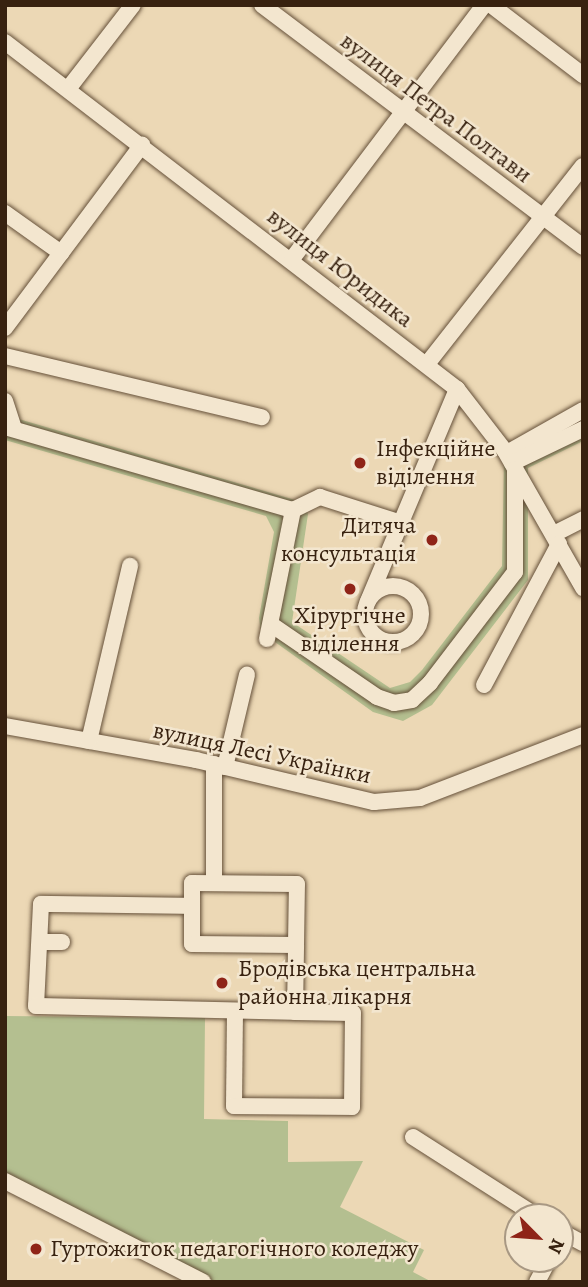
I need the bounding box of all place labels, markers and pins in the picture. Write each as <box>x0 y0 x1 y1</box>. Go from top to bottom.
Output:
place label: Інфекційне віділення <box>376 435 495 491</box>
marker: Інфекційне віділення <box>350 453 370 473</box>
place label: Дитяча консультація <box>281 512 416 568</box>
marker: Дитяча консультація <box>422 530 442 550</box>
marker: Хірургічне віділення <box>340 579 360 599</box>
place label: Хірургічне віділення <box>294 602 406 658</box>
place label: Бродівська центральна районна лікарня <box>238 955 476 1011</box>
marker: Бродівська центральна районна лікарня <box>212 973 232 993</box>
place label: Гуртожиток педагогічного коледжу <box>50 1235 418 1263</box>
marker: Гуртожиток педагогічного коледжу <box>28 1241 44 1257</box>

